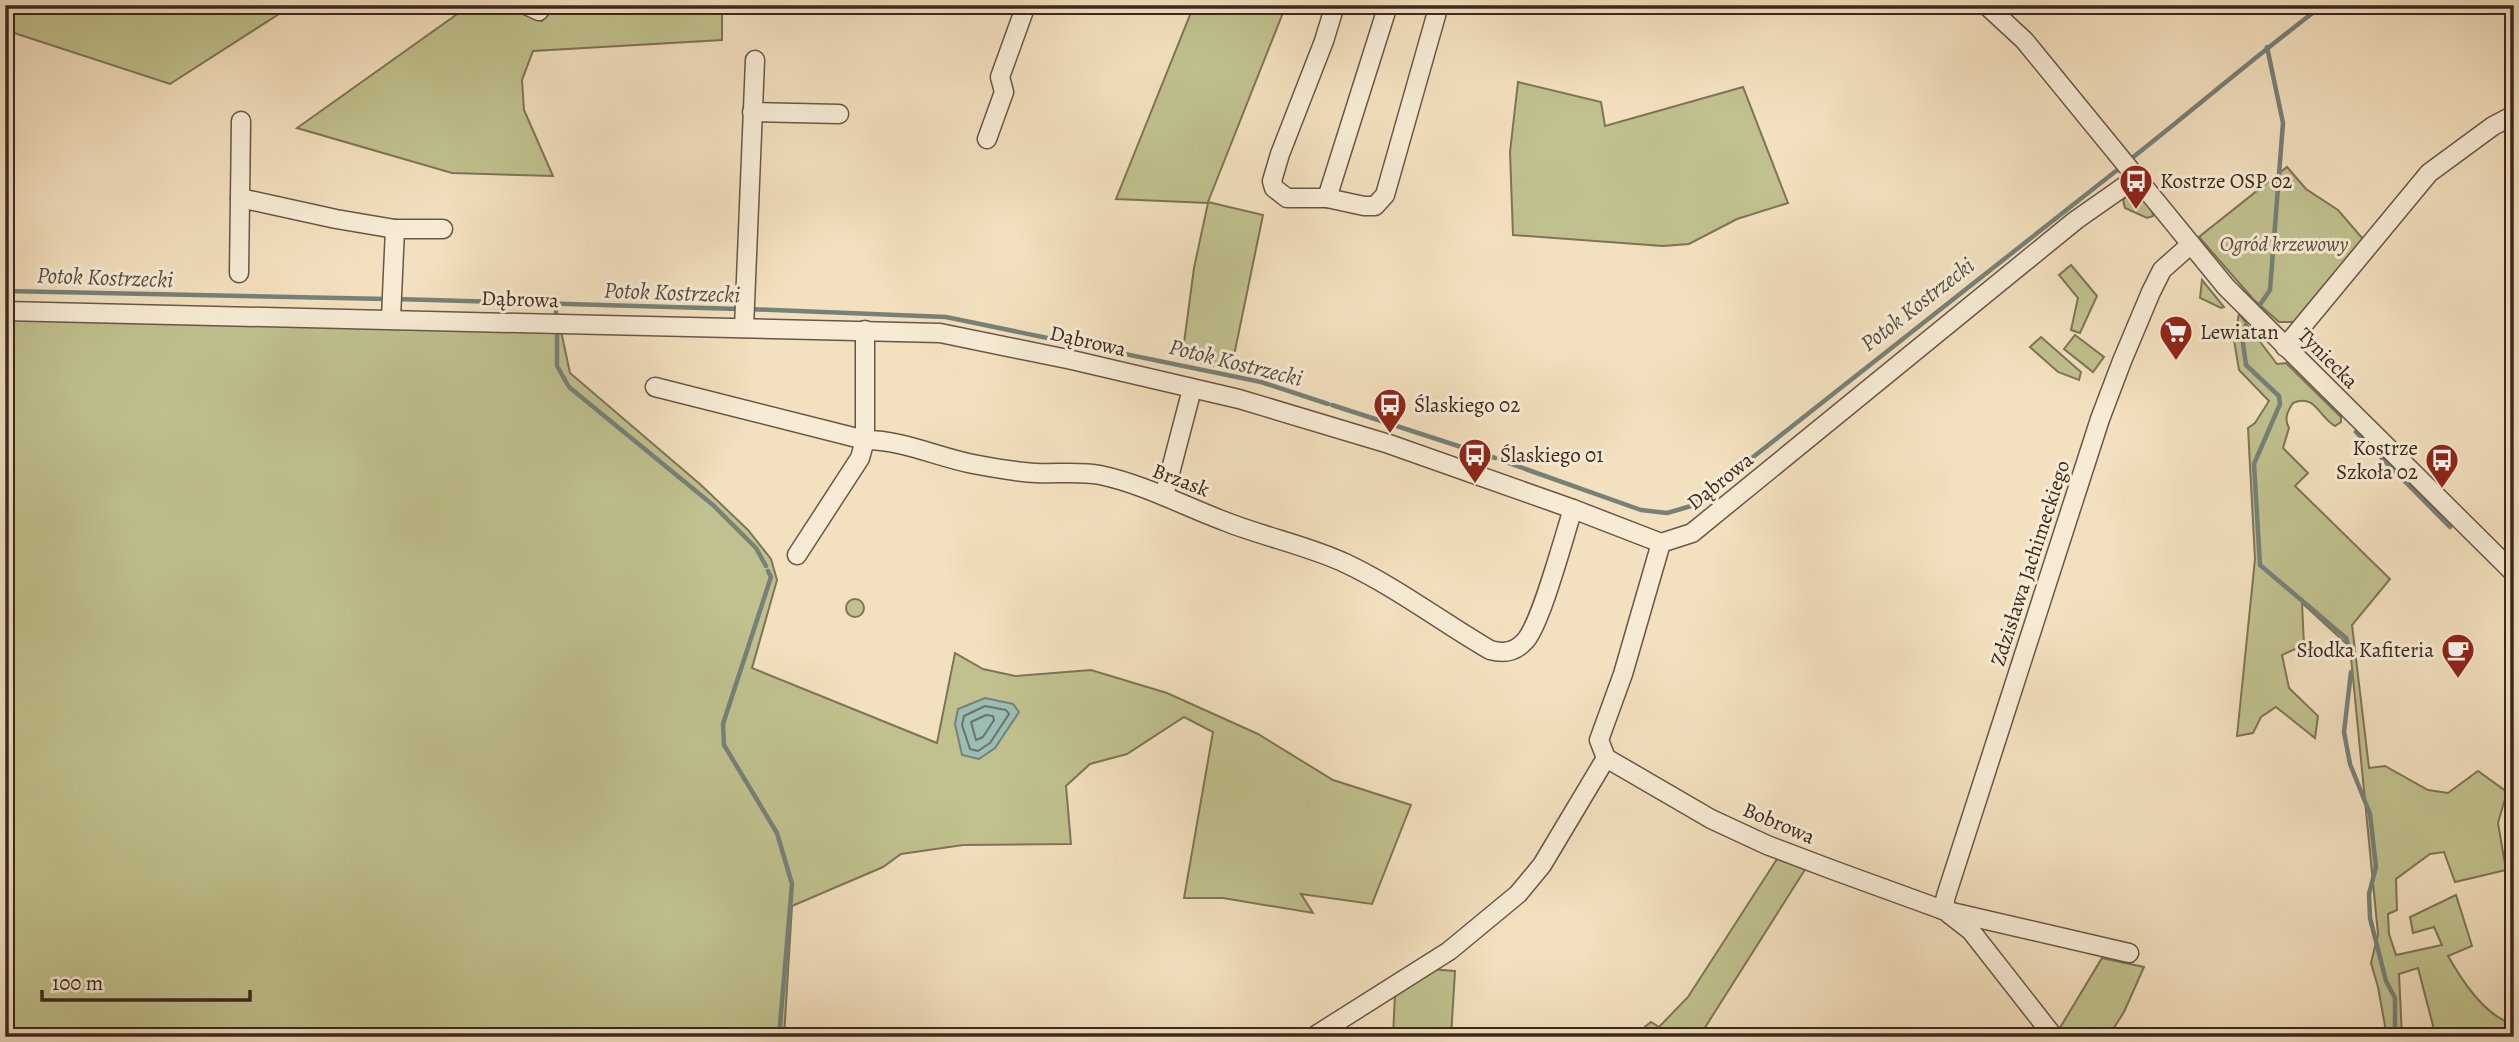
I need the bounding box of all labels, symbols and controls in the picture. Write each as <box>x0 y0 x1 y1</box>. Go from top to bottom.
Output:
bus stop icon: Kostrze OSP 02 <box>2117 162 2155 211</box>
place label: Kostrze OSP 02 <box>2160 167 2292 195</box>
park label: Ogród krzewowy <box>2220 230 2348 258</box>
water label: Potok Kostrzecki <box>1854 250 1981 359</box>
water label: Potok Kostrzecki <box>36 260 174 295</box>
water label: Potok Kostrzecki <box>603 275 741 310</box>
street label: Dąbrowa <box>481 284 559 314</box>
supermarket icon: Lewiatan <box>2157 313 2195 362</box>
place label: Lewiatan <box>2200 318 2279 346</box>
street label: Dąbrowa <box>1047 319 1129 363</box>
street label: Tyniecka <box>2291 321 2365 395</box>
water label: Potok Kostrzecki <box>1166 331 1306 394</box>
bus stop icon: Ślaskiego 02 <box>1371 386 1409 435</box>
place label: Ślaskiego 02 <box>1414 391 1520 419</box>
place label: Kostrze Szkoła 02 <box>2336 434 2418 486</box>
bus stop icon: Ślaskiego 01 <box>1456 436 1494 485</box>
place label: Ślaskiego 01 <box>1500 441 1603 469</box>
bus stop icon: Kostrze Szkoła 02 <box>2423 441 2461 490</box>
street label: Dąbrowa <box>1681 446 1759 516</box>
street label: Brzask <box>1149 456 1214 504</box>
street label: Zdzisława Jachimeckiego <box>1984 457 2076 669</box>
cafe icon: Słodka Kafiteria <box>2439 631 2477 680</box>
place label: Słodka Kafiteria <box>2297 636 2434 664</box>
street label: Bobrowa <box>1739 795 1819 851</box>
scale bar <box>42 958 250 1002</box>
text: 100 m <box>52 969 103 997</box>

